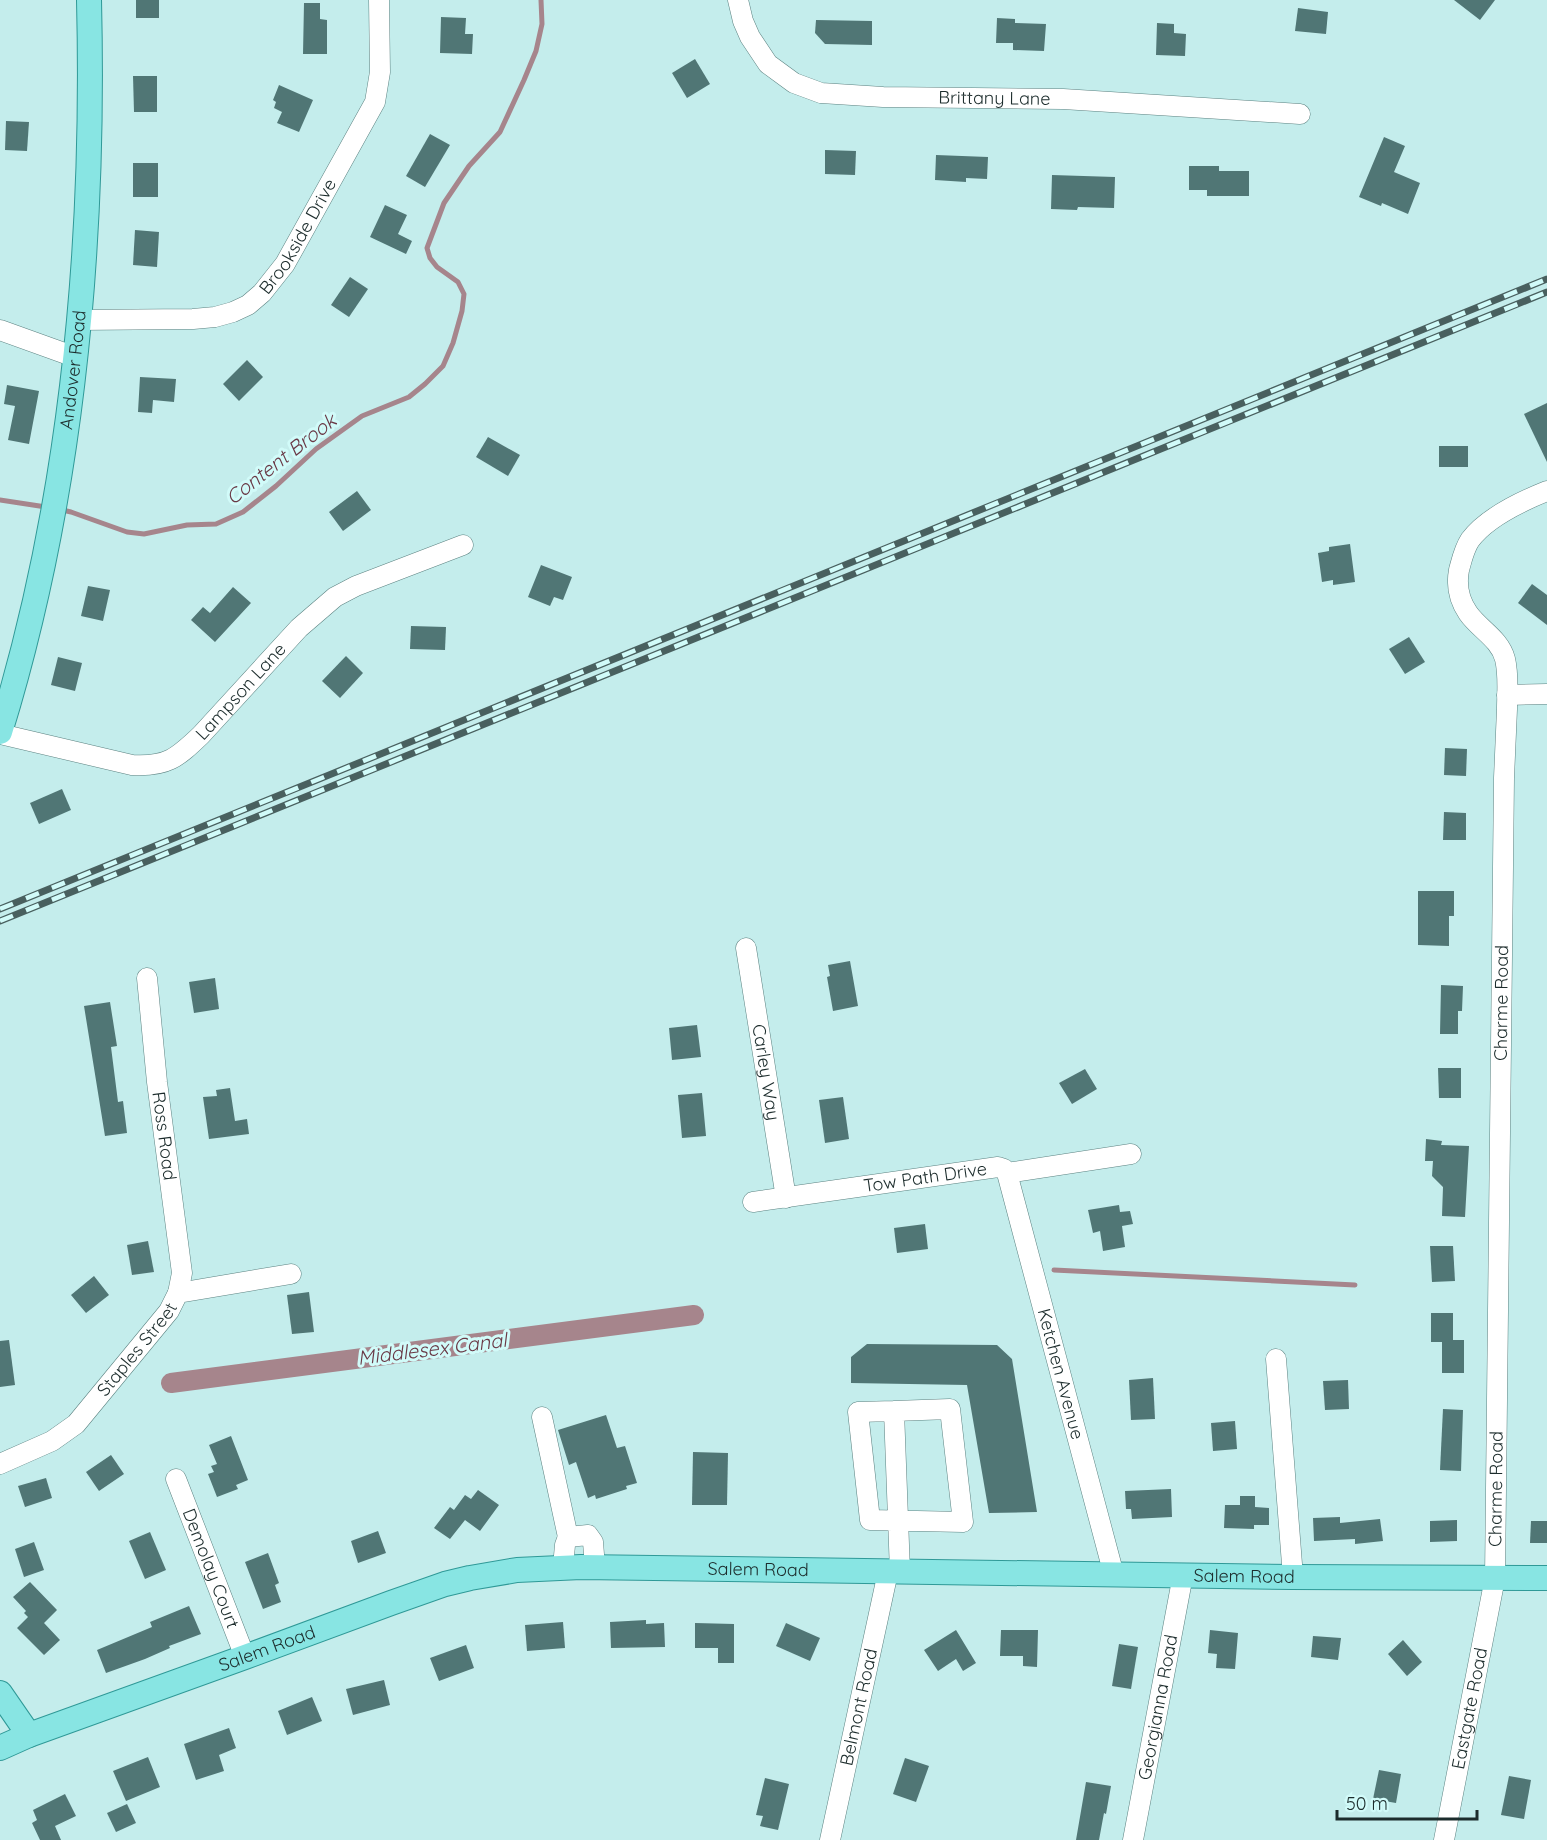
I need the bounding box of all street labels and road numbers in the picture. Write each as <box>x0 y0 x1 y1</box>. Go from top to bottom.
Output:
street label: Brittany Lane <box>938 86 1051 110</box>
street label: Brookside Drive <box>254 174 341 299</box>
street label: Andover Road <box>54 309 91 431</box>
street label: Lampson Lane <box>190 638 291 745</box>
street label: Charme Road <box>1489 945 1513 1061</box>
street label: Carley Way <box>747 1023 785 1122</box>
street label: Ross Road <box>147 1090 182 1182</box>
street label: Tow Path Drive <box>862 1157 988 1197</box>
street label: Staples Street <box>92 1299 182 1401</box>
street label: Ketchen Avenue <box>1033 1306 1089 1442</box>
street label: Charme Road <box>1483 1431 1508 1547</box>
street label: Demolay Court <box>178 1505 245 1632</box>
street label: Salem Road <box>707 1557 809 1581</box>
street label: Salem Road <box>1193 1564 1295 1588</box>
street label: Salem Road <box>215 1620 318 1677</box>
street label: Georgianna Road <box>1133 1633 1183 1782</box>
street label: Belmont Road <box>834 1646 882 1768</box>
street label: Eastgate Road <box>1446 1646 1492 1771</box>

